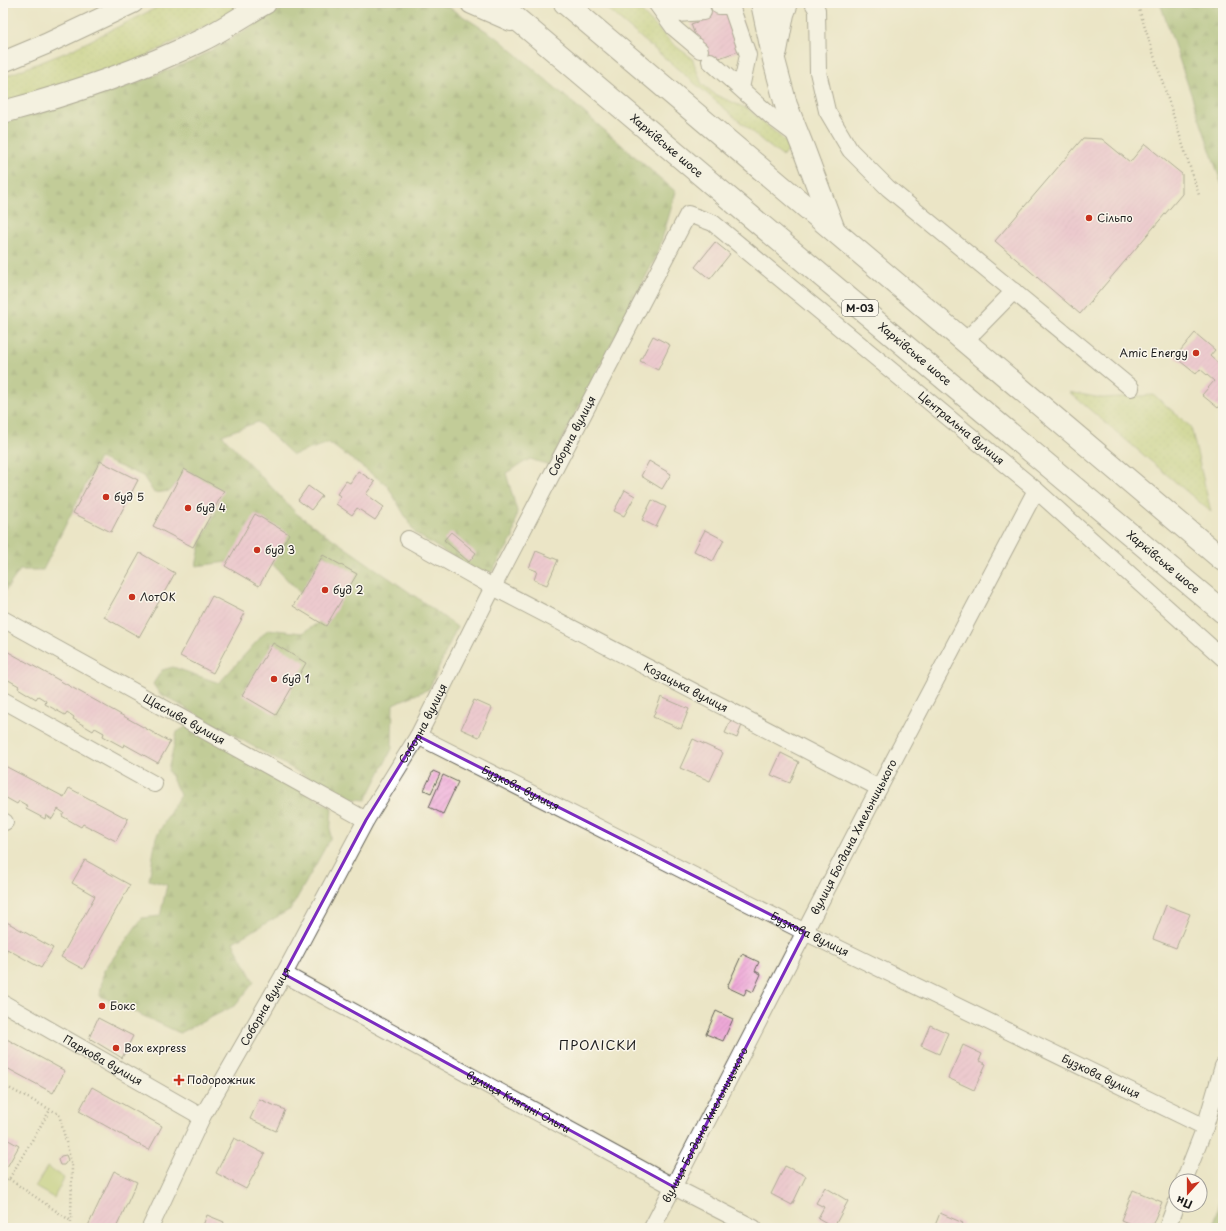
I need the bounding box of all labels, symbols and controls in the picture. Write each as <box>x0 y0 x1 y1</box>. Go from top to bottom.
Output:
street label: Харківське шосе <box>627 110 707 181</box>
place label: Сільпо <box>1097 209 1133 226</box>
marker: Сільпо <box>1084 213 1094 223</box>
road number: М-03 <box>842 300 878 316</box>
street label: Харківське шосе <box>875 318 956 389</box>
place label: Amic Energy <box>1120 344 1188 361</box>
marker: Amic Energy <box>1191 348 1201 358</box>
street label: Центральна вулиця <box>915 387 1008 469</box>
street label: Соборна вулиця <box>543 392 600 479</box>
place label: буд 5 <box>114 488 144 505</box>
marker: буд 5 <box>101 492 111 502</box>
place label: буд 4 <box>196 499 226 516</box>
marker: буд 4 <box>183 503 193 513</box>
street label: Харківське шосе <box>1123 526 1204 597</box>
place label: буд 3 <box>265 541 295 558</box>
marker: буд 3 <box>252 545 262 555</box>
place label: буд 2 <box>333 581 364 598</box>
marker: буд 2 <box>320 585 330 595</box>
place label: ЛотОК <box>140 588 176 605</box>
marker: ЛотОК <box>127 592 137 602</box>
street label: Козацька вулиця <box>641 658 731 716</box>
place label: буд 1 <box>282 670 310 687</box>
marker: буд 1 <box>269 674 279 684</box>
street label: Соборна вулиця <box>394 680 451 767</box>
street label: Щаслива вулиця <box>140 689 229 749</box>
street label: вулиця Богдана Хмельницького <box>806 756 901 918</box>
street label: Бузкова вулиця <box>479 761 563 814</box>
street label: Бузкова вулиця <box>768 907 852 960</box>
street label: Соборна вулиця <box>235 964 294 1049</box>
place label: Бокс <box>110 997 136 1014</box>
marker: Бокс <box>97 1001 107 1011</box>
street label: Паркова вулиця <box>60 1030 146 1089</box>
district label: ПРОЛІСКИ <box>559 1035 637 1054</box>
place label: Box express <box>124 1039 186 1056</box>
marker: Box express <box>111 1043 121 1053</box>
street label: вулиця Богдана Хмельницького <box>657 1044 752 1206</box>
street label: Бузкова вулиця <box>1059 1049 1143 1102</box>
street label: вулиця Княгині Ольги <box>463 1066 574 1137</box>
place label: Подорожник <box>187 1071 256 1088</box>
marker: Подорожник <box>174 1075 184 1085</box>
north arrow <box>1168 1173 1208 1213</box>
text: Пн <box>1174 1192 1195 1214</box>

